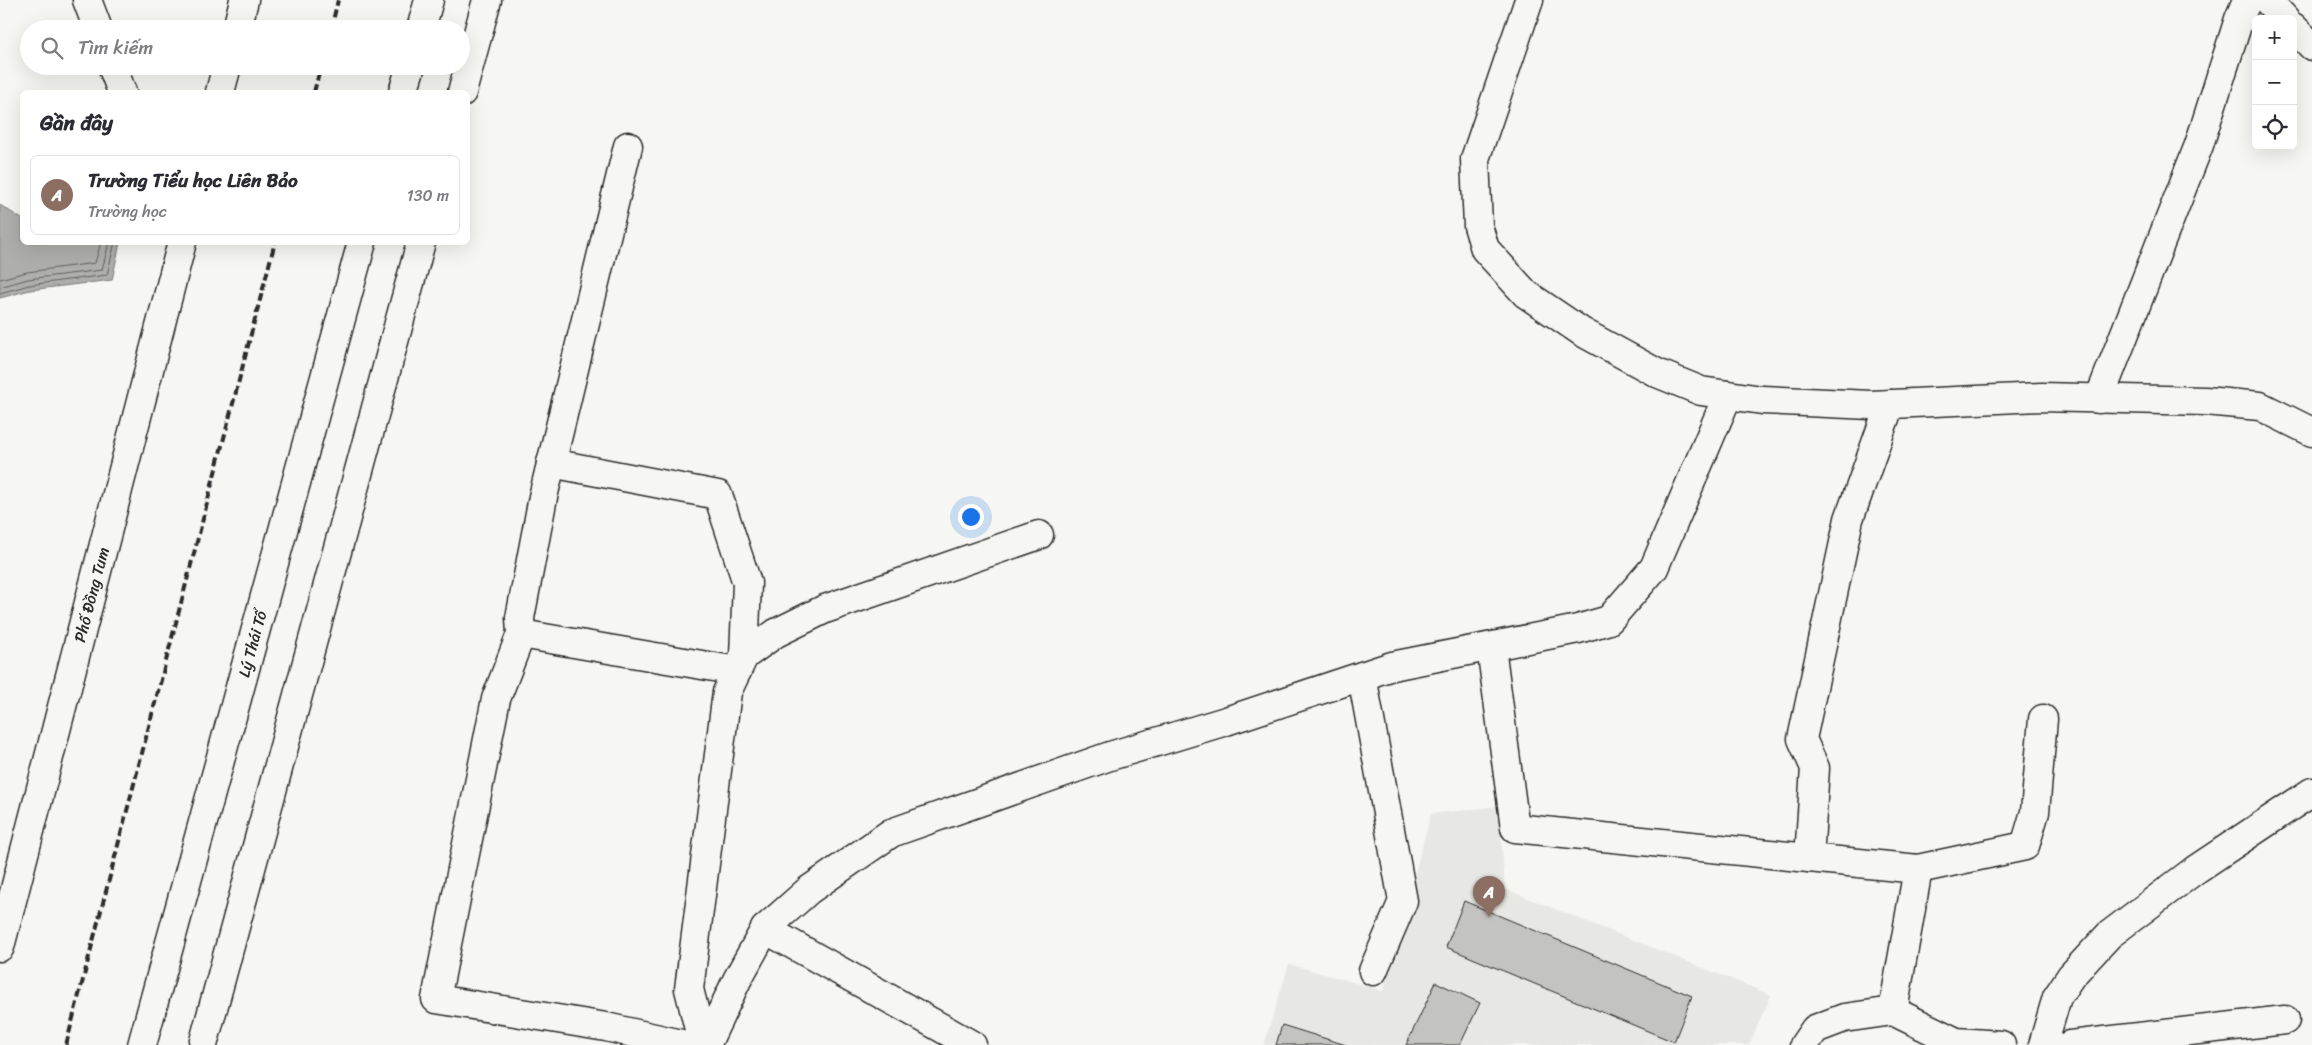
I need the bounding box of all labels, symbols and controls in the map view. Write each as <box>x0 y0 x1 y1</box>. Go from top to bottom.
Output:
map controls <box>2252 15 2297 150</box>
button: + <box>2252 15 2297 60</box>
search box <box>20 20 470 75</box>
text: Tìm kiếm <box>78 31 153 64</box>
icon: search <box>38 34 66 62</box>
button: − <box>2252 60 2297 105</box>
text: Gần đây <box>40 104 113 142</box>
button: locate <box>2252 105 2297 150</box>
text: Trường Tiểu học Liên Bảo <box>88 164 298 197</box>
text: A <box>52 181 62 210</box>
text: 130 m <box>407 181 449 210</box>
text: Trường học <box>88 197 167 226</box>
your location <box>958 504 984 530</box>
street label: Phố Đồng Tum <box>65 544 117 645</box>
street label: Lý Thái Tổ <box>229 604 276 680</box>
pin: A <box>1473 876 1505 917</box>

